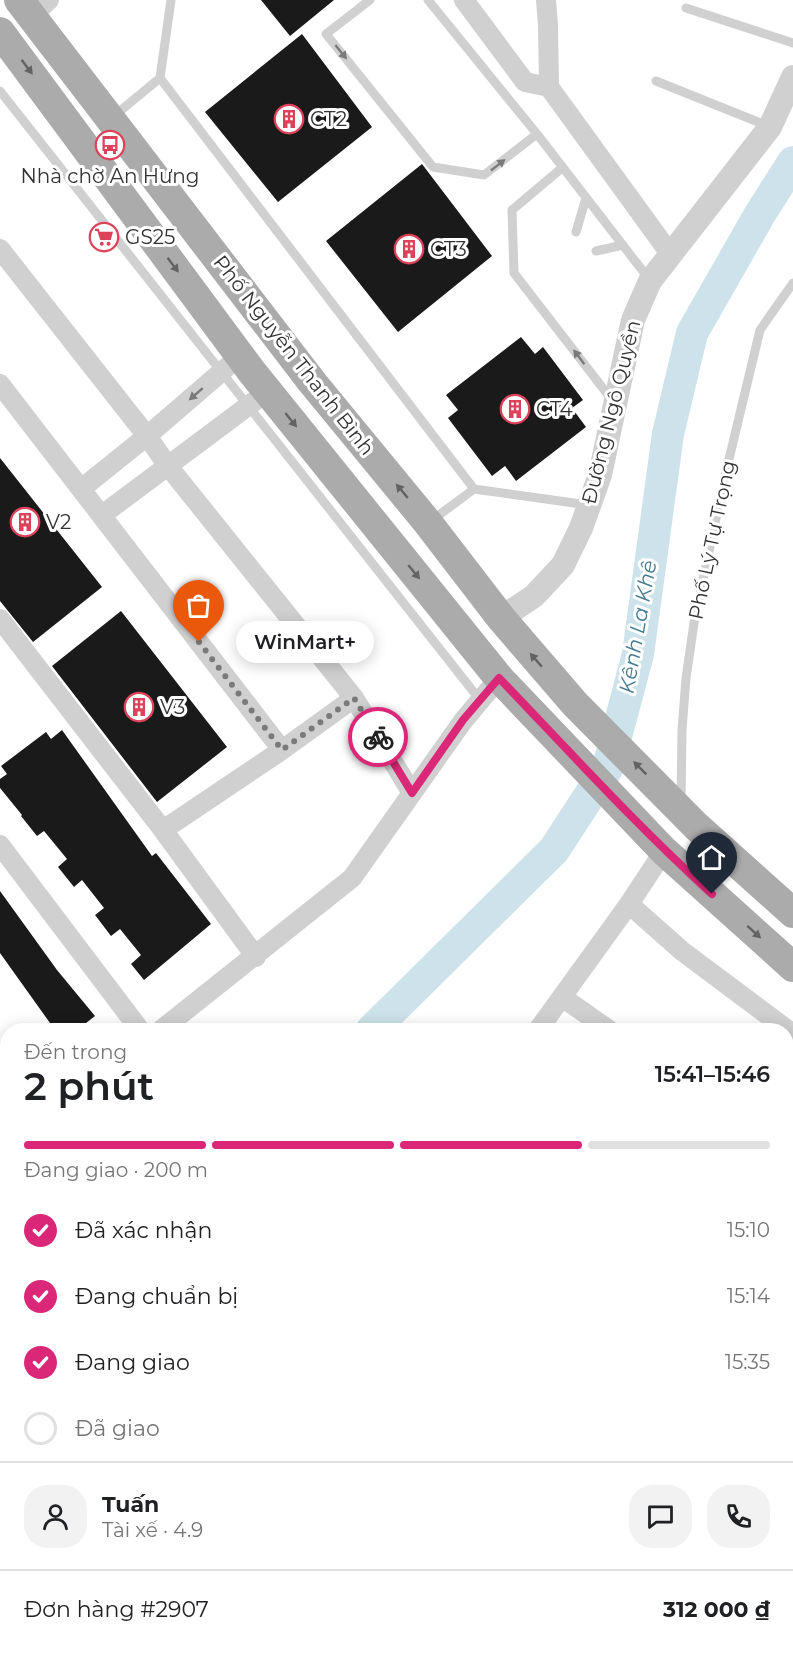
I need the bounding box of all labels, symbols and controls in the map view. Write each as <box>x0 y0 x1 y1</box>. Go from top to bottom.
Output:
one-way arrow <box>334 44 347 60</box>
one-way arrow <box>20 60 32 75</box>
building icon: CT2 <box>273 103 305 135</box>
place label: CT2 <box>310 107 347 131</box>
bus stop icon: Nhà chờ An Hưng <box>94 129 126 161</box>
one-way arrow <box>490 159 505 171</box>
place label: Nhà chờ An Hưng <box>20 164 200 188</box>
supermarket icon: GS25 <box>88 221 120 253</box>
place label: GS25 <box>125 225 175 249</box>
building icon: CT3 <box>393 233 425 265</box>
place label: CT3 <box>430 237 467 261</box>
street label: Phố Nguyễn Thanh Bình <box>209 250 379 460</box>
one-way arrow <box>167 257 179 272</box>
street label: Đường Ngô Quyền <box>577 318 645 506</box>
one-way arrow <box>574 350 586 365</box>
one-way arrow <box>188 387 204 400</box>
building icon: CT4 <box>499 393 531 425</box>
place label: CT4 <box>536 397 573 421</box>
one-way arrow <box>285 412 298 428</box>
street label: Phố Lý Tự Trọng <box>683 458 741 622</box>
one-way arrow <box>396 484 409 499</box>
building icon: V2 <box>9 506 41 538</box>
place label: V2 <box>46 510 71 534</box>
water label: Kênh La Khê <box>613 558 662 695</box>
one-way arrow <box>407 564 420 580</box>
pin <box>173 580 224 642</box>
icon: bag <box>182 589 215 622</box>
callout: WinMart+ <box>235 621 373 663</box>
text: WinMart+ <box>254 630 356 654</box>
one-way arrow <box>530 652 543 668</box>
building icon: V3 <box>123 691 155 723</box>
place label: V3 <box>160 695 185 719</box>
courier <box>348 707 408 767</box>
icon: bike <box>362 721 395 754</box>
one-way arrow <box>633 762 647 776</box>
pin <box>686 832 737 894</box>
icon: home <box>695 841 728 874</box>
one-way arrow <box>746 925 761 938</box>
text: Đến trong <box>24 1040 127 1064</box>
text: 15:41–15:46 <box>655 1061 770 1088</box>
text: 2 phút <box>24 1062 154 1110</box>
text: Đang giao · 200 m <box>24 1158 208 1182</box>
icon: check <box>24 1214 57 1247</box>
text: Đã xác nhận <box>75 1217 212 1244</box>
text: 15:10 <box>727 1218 770 1242</box>
icon: check <box>24 1280 57 1313</box>
text: Đang chuẩn bị <box>75 1283 238 1310</box>
text: 15:14 <box>727 1284 770 1308</box>
icon: check <box>24 1346 57 1379</box>
text: Đang giao <box>75 1349 190 1376</box>
text: 15:35 <box>725 1350 770 1374</box>
text: Đã giao <box>75 1415 160 1442</box>
button: person <box>24 1485 87 1548</box>
button: chat <box>629 1485 692 1548</box>
button: phone <box>707 1485 770 1548</box>
text: Tuấn <box>102 1491 159 1518</box>
text: Tài xế · 4.9 <box>102 1518 203 1542</box>
text: Đơn hàng #2907 <box>24 1596 209 1623</box>
text: 312 000 ₫ <box>663 1596 770 1623</box>

